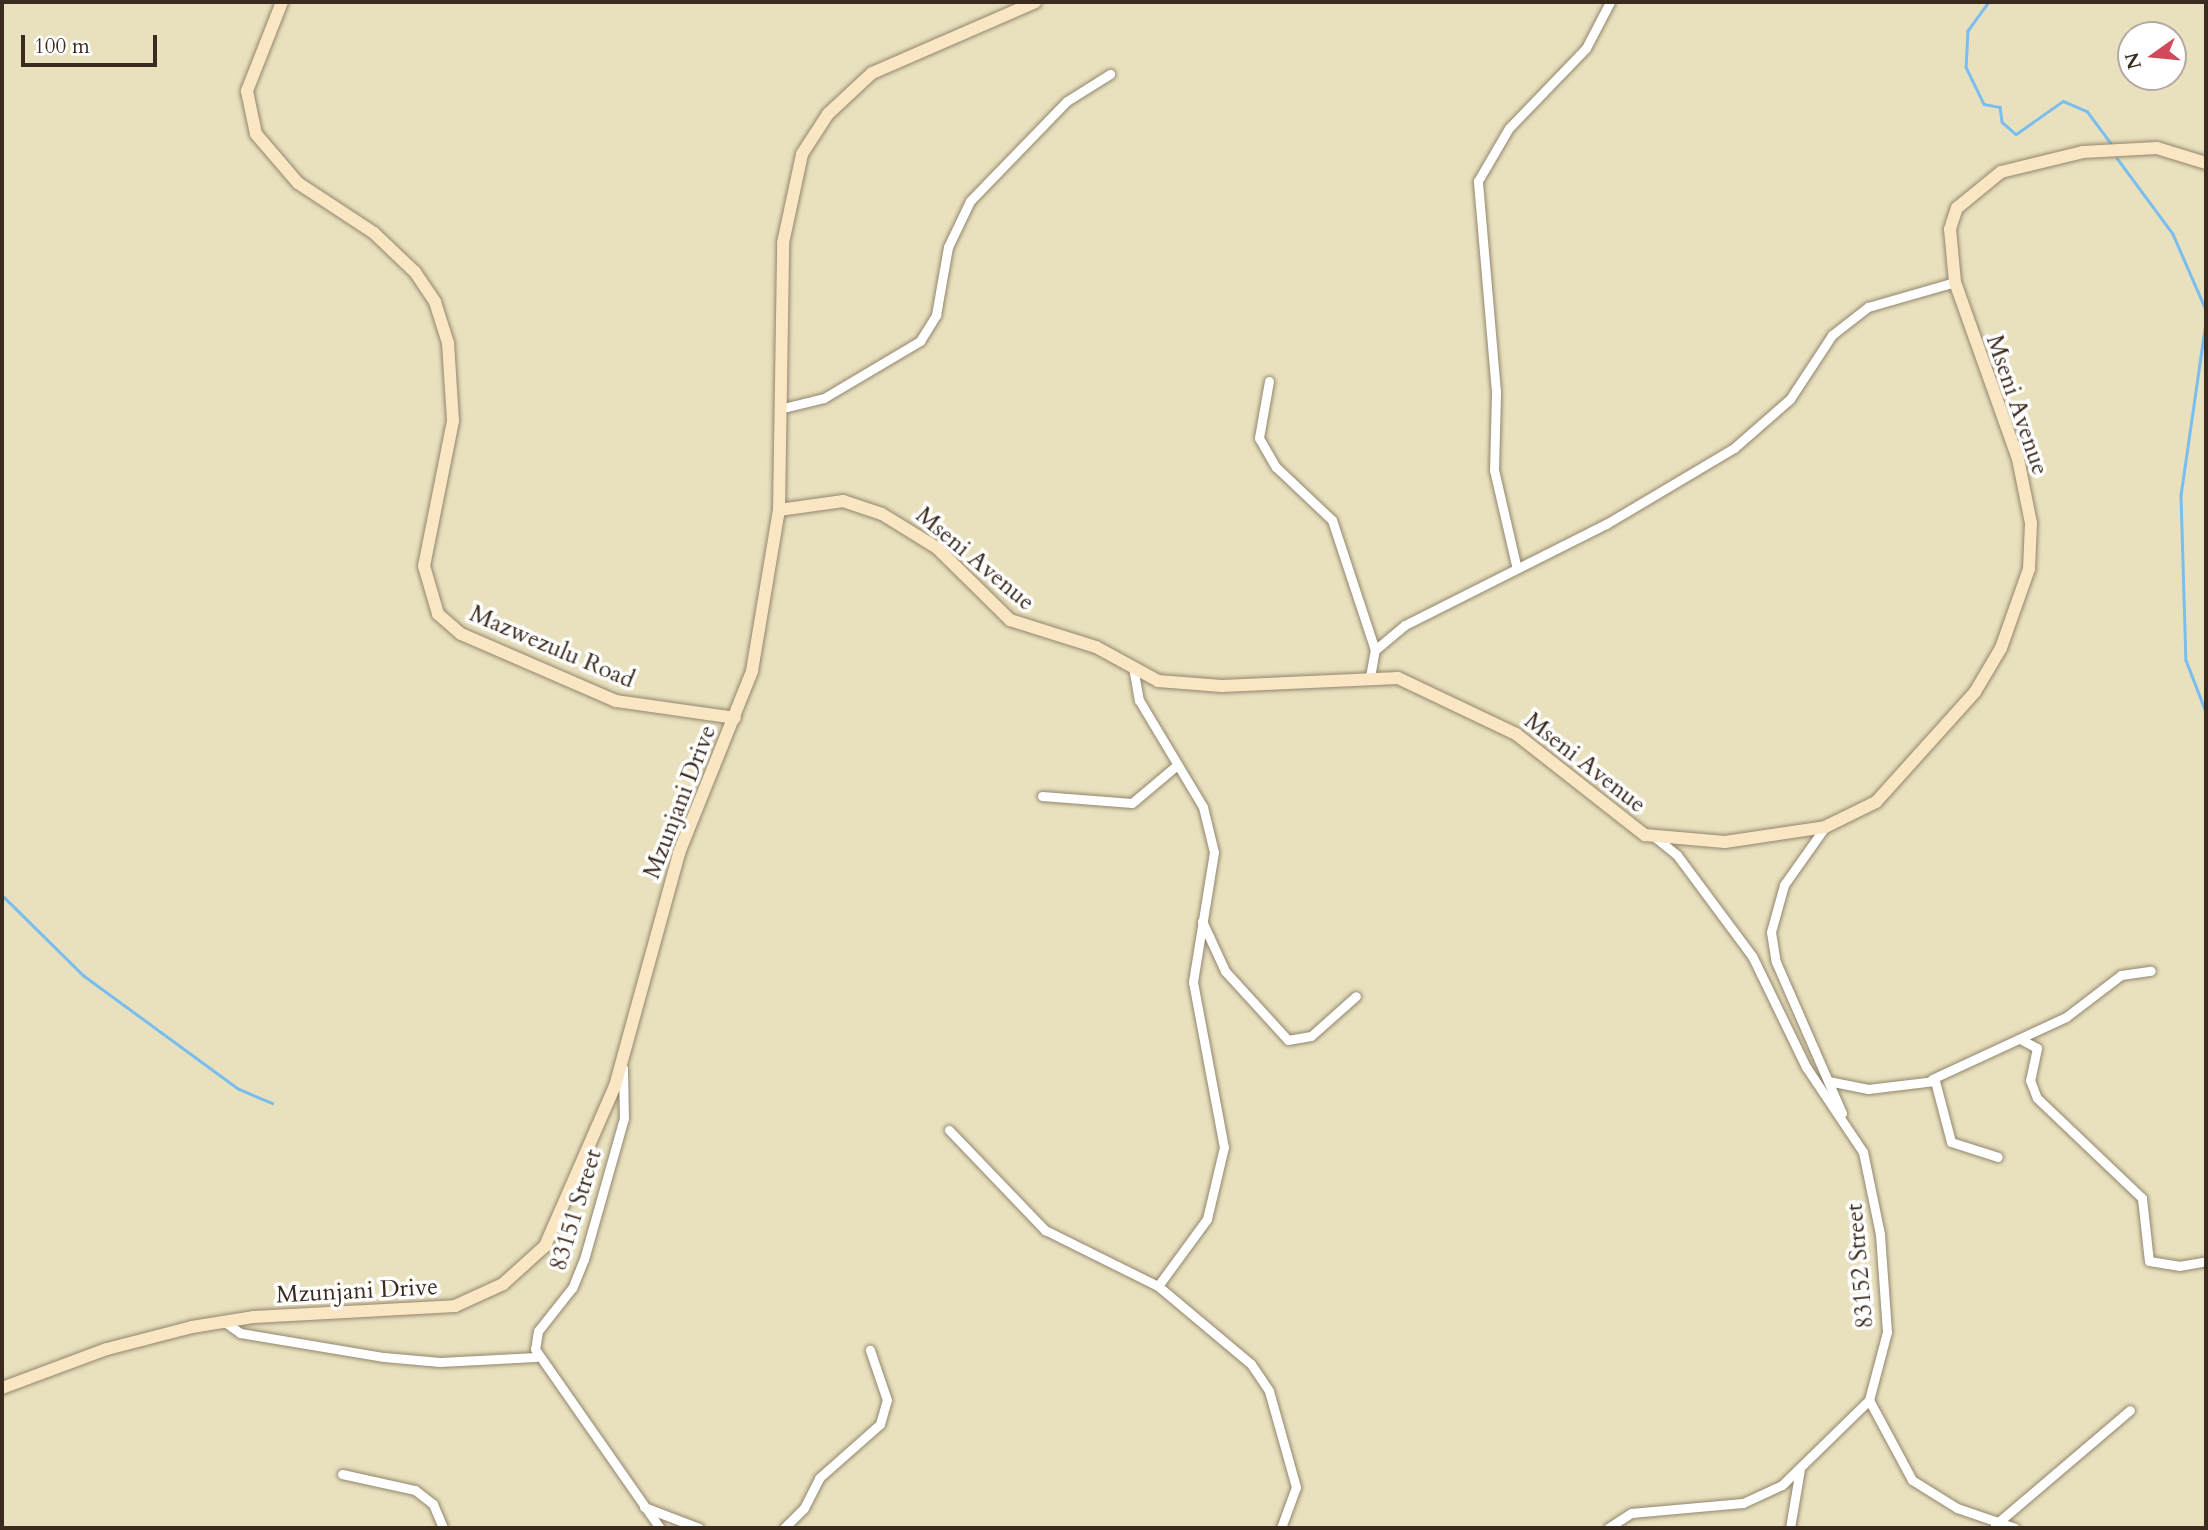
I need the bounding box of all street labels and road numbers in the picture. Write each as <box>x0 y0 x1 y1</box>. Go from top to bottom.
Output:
street label: Mseni Avenue <box>1980 331 2054 479</box>
street label: Mseni Avenue <box>910 501 1040 617</box>
street label: Mazwezulu Road <box>465 599 639 695</box>
street label: Mseni Avenue <box>1519 707 1651 819</box>
street label: Mzunjani Drive <box>638 721 722 883</box>
street label: 83151 Street <box>544 1146 608 1274</box>
street label: 83152 Street <box>1840 1202 1880 1330</box>
street label: Mzunjani Drive <box>275 1272 439 1310</box>

